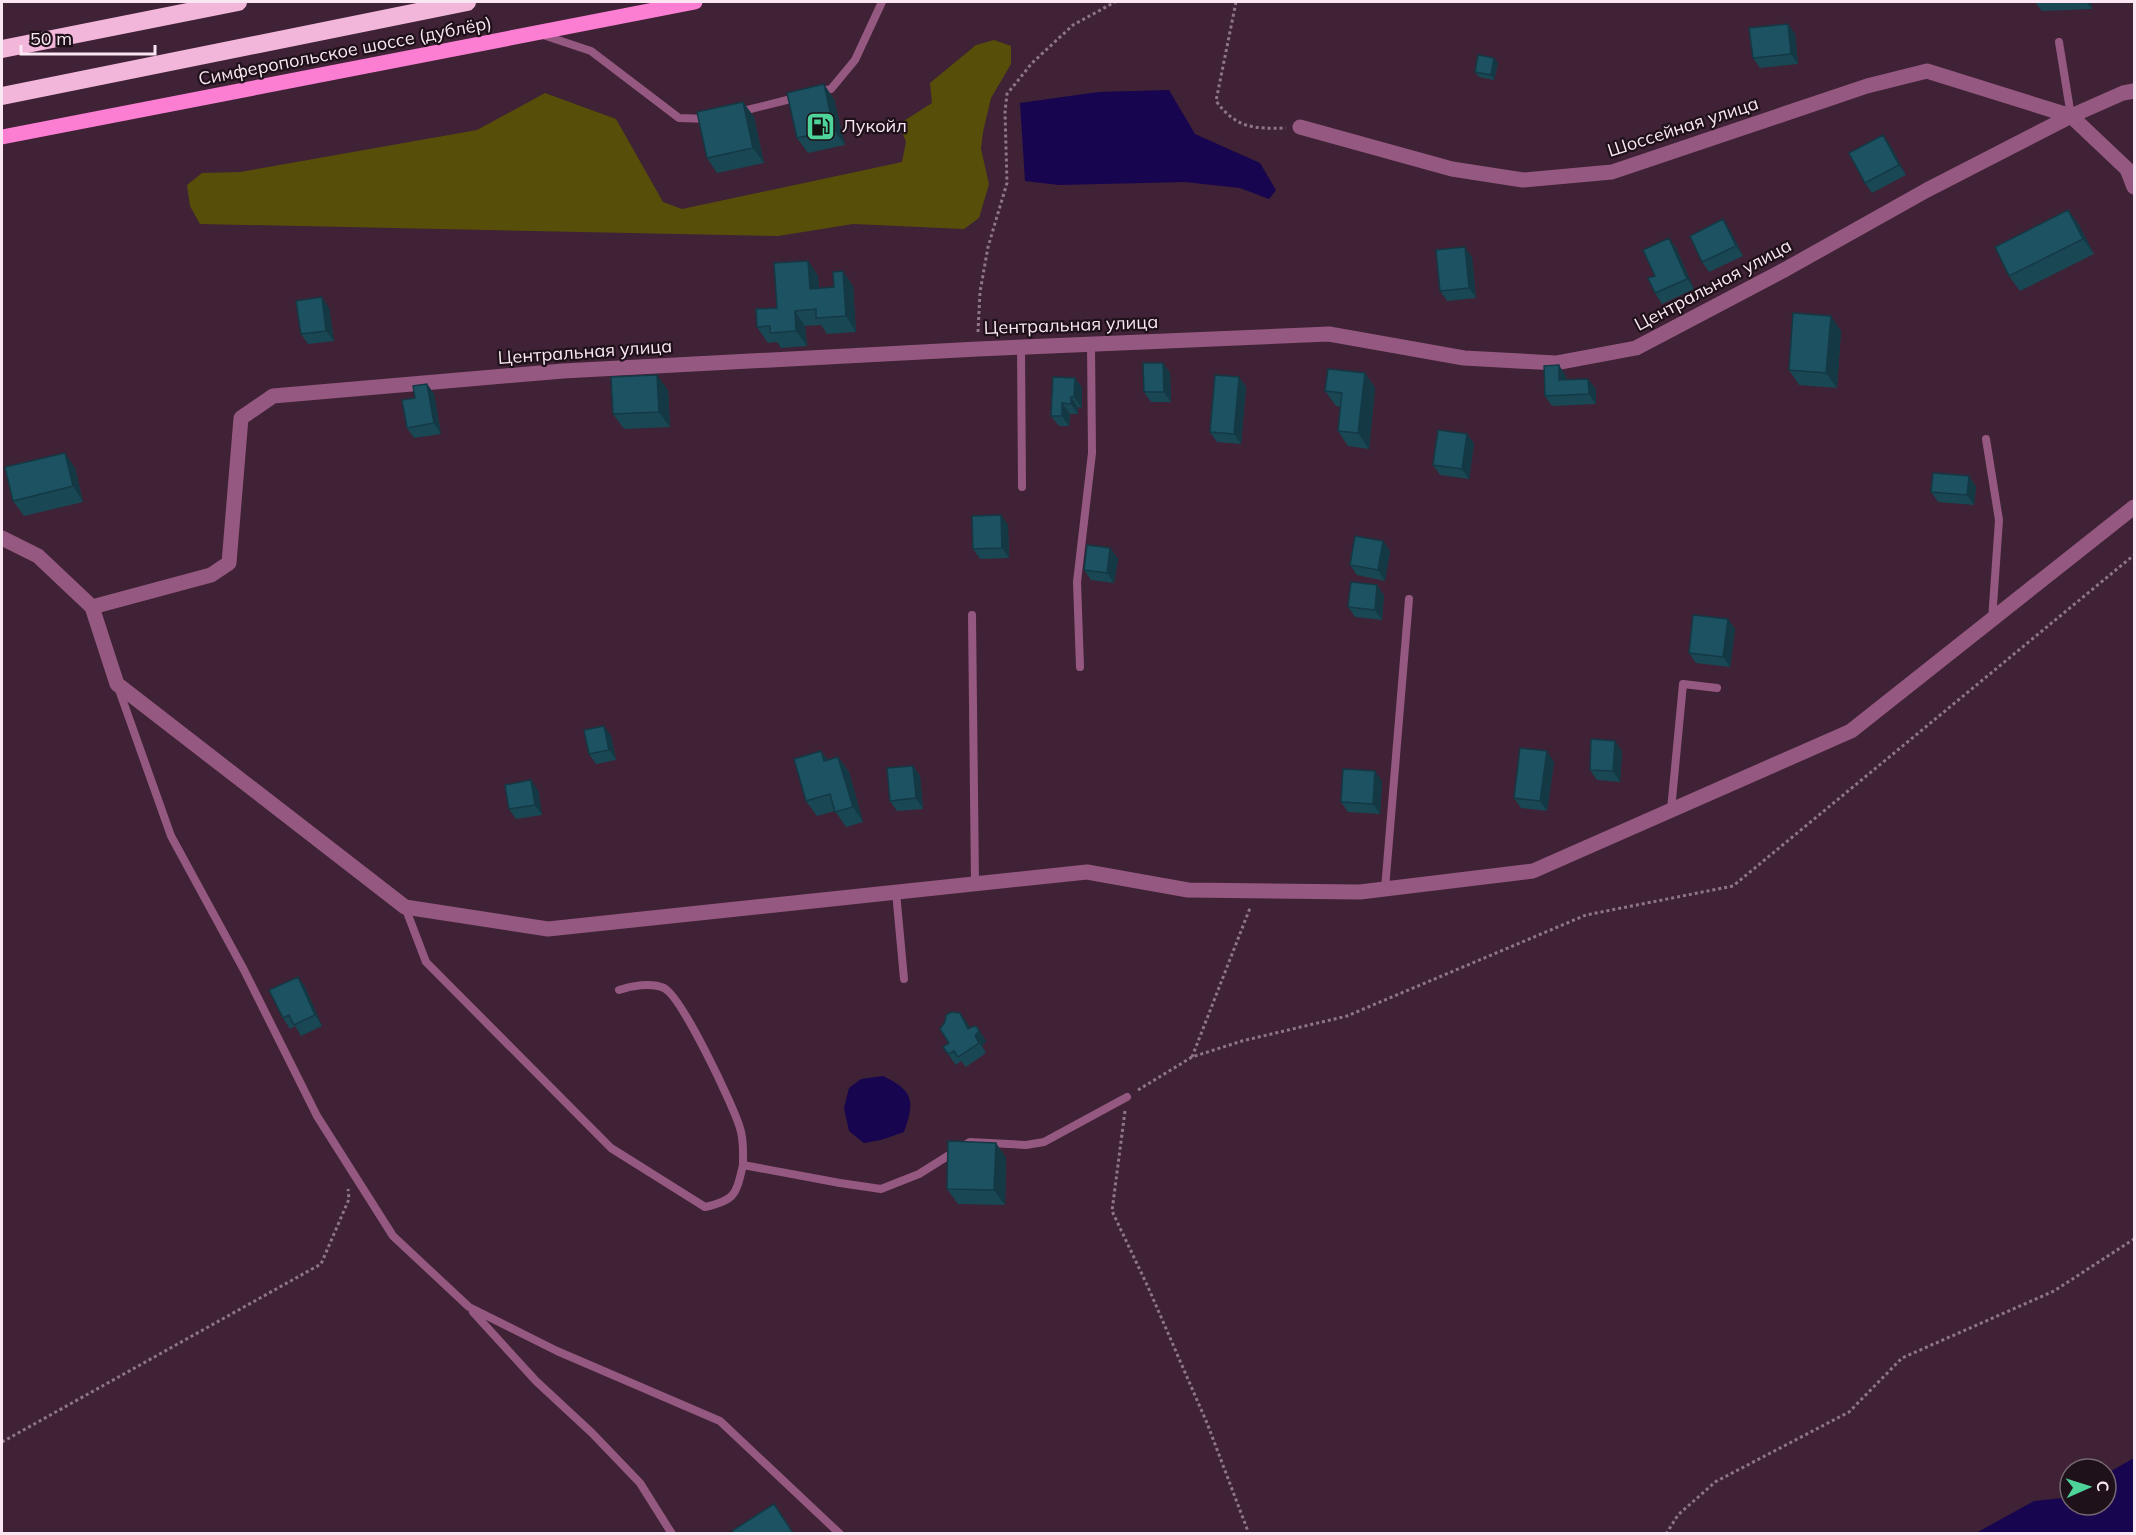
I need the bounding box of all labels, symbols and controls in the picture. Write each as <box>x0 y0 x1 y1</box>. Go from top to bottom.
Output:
street label: Симферопольское шоссе (дублёр) <box>196 11 494 90</box>
scale bar <box>21 18 154 56</box>
text: 50 m <box>30 27 72 50</box>
street label: Шоссейная улица <box>1604 91 1761 162</box>
fuel station icon: Лукойл <box>805 110 837 142</box>
place label: Лукойл <box>842 114 907 137</box>
street label: Центральная улица <box>1630 233 1795 336</box>
street label: Центральная улица <box>983 310 1159 339</box>
street label: Центральная улица <box>497 334 673 369</box>
north arrow <box>2058 1457 2118 1517</box>
text: С <box>2093 1480 2113 1492</box>

